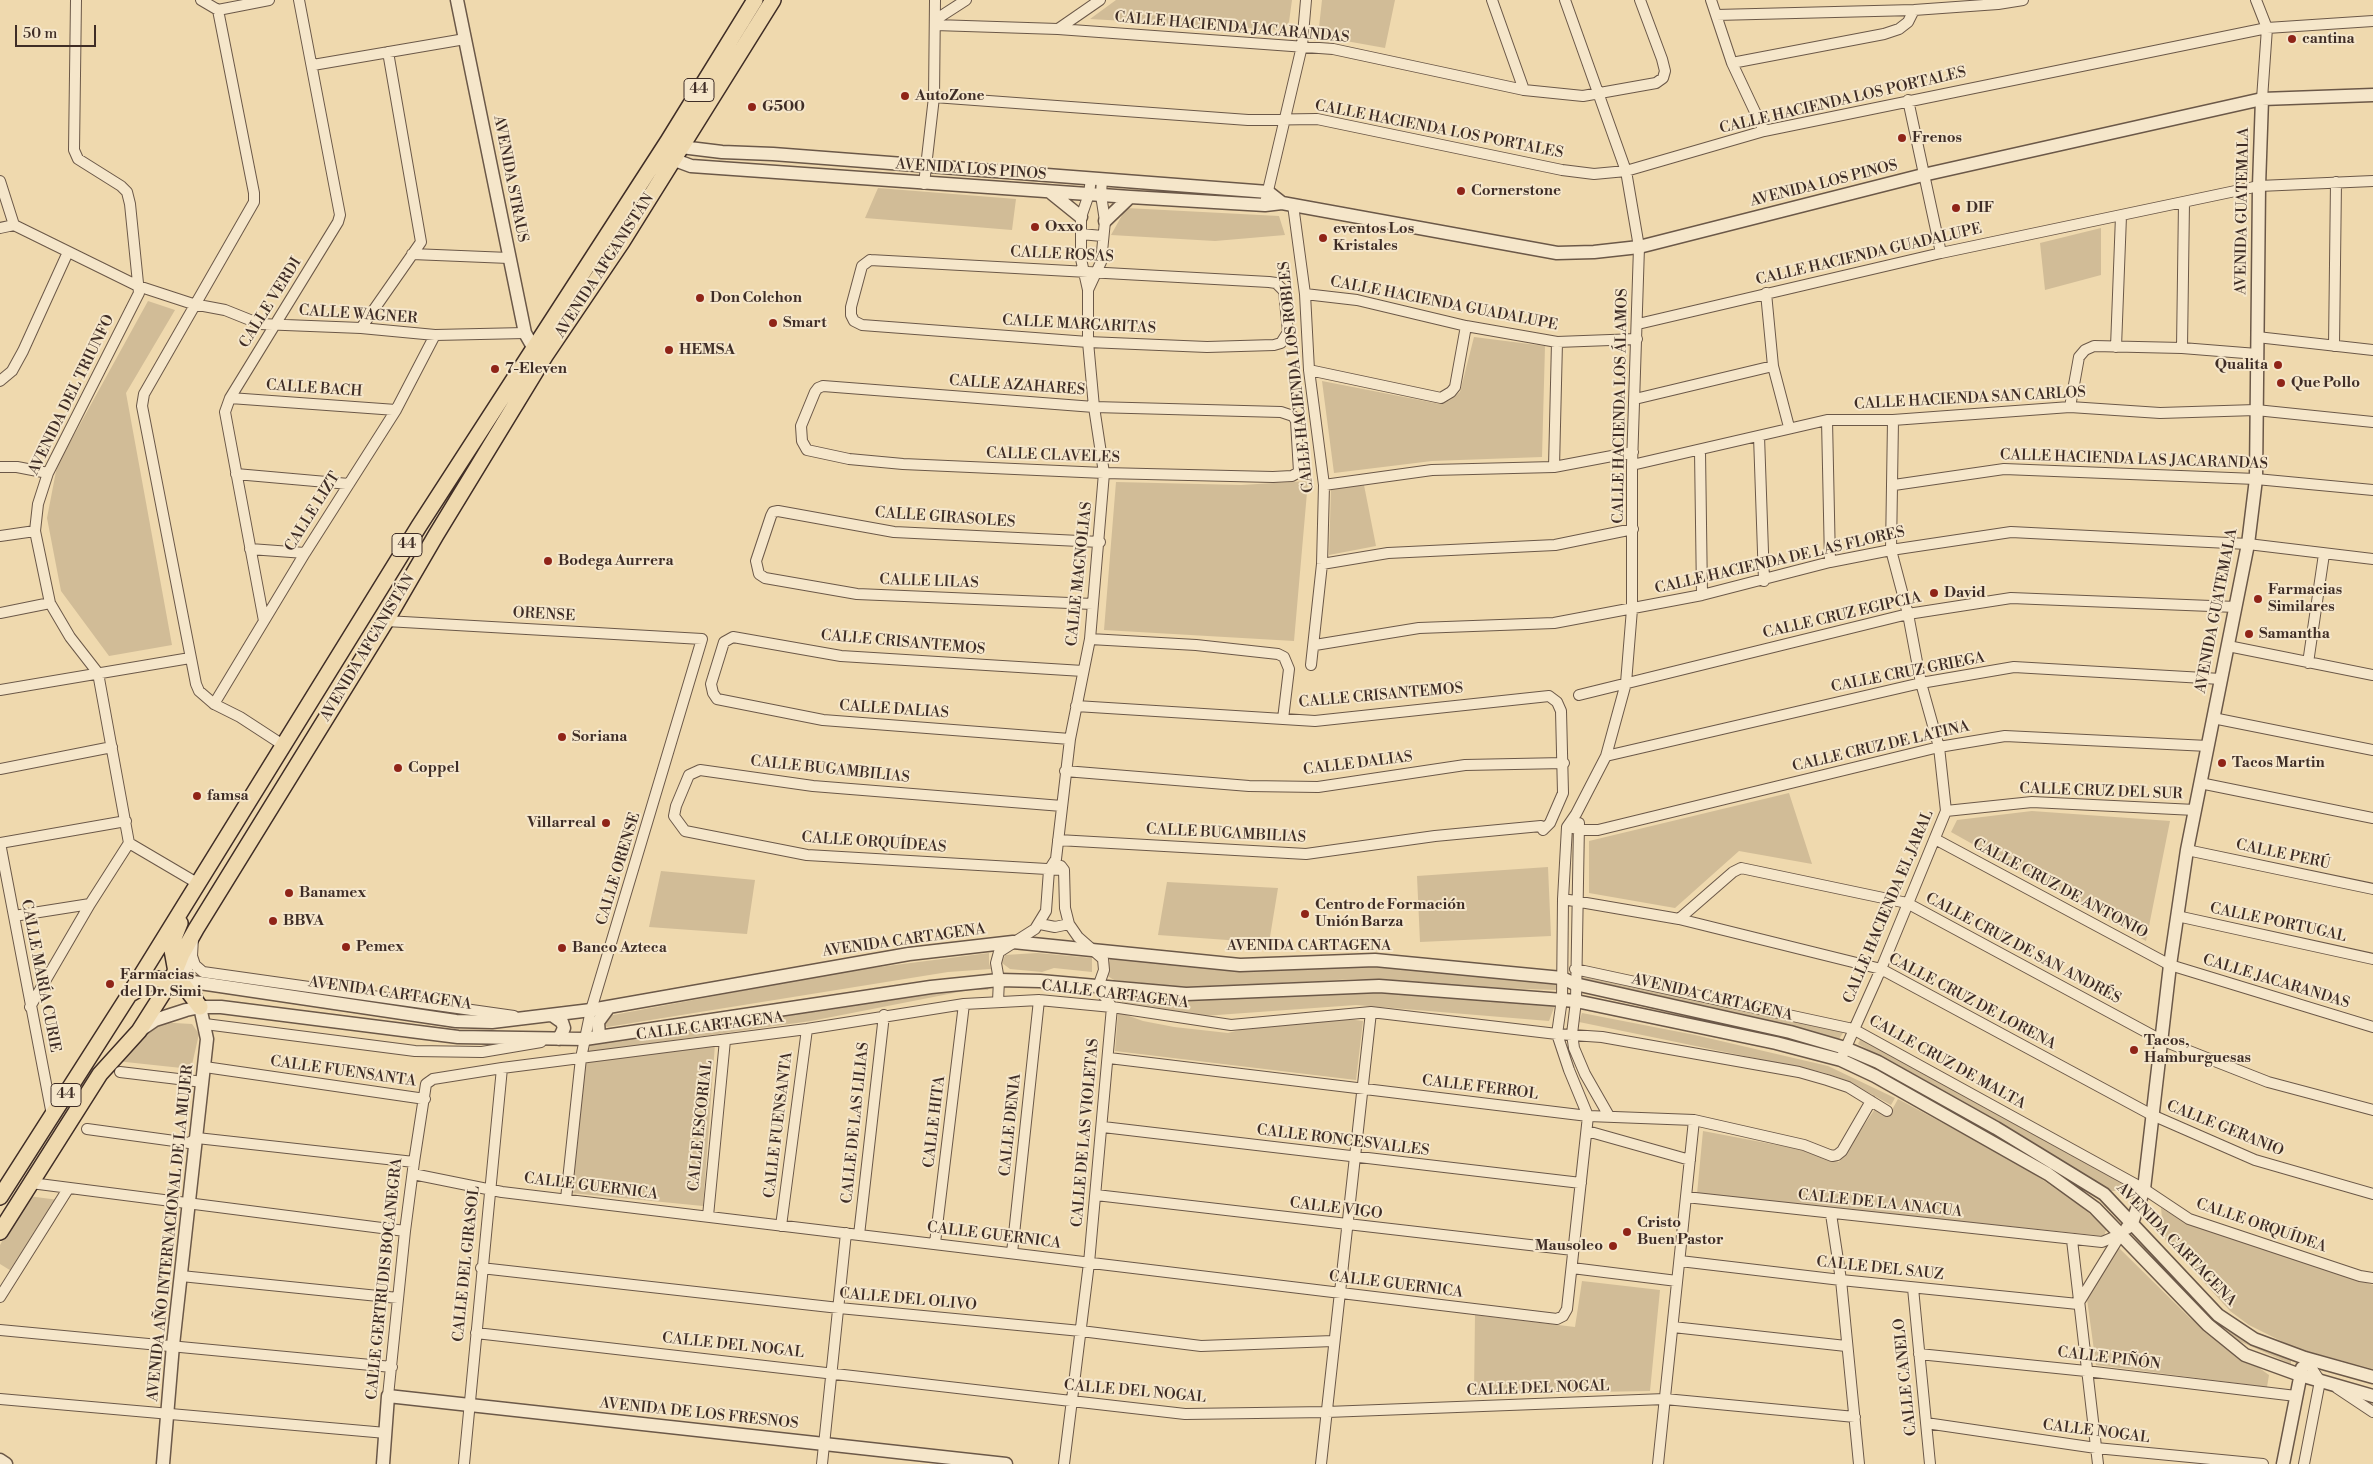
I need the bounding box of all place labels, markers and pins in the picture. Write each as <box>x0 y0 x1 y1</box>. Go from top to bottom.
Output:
place label: cantina <box>2302 30 2355 48</box>
marker: cantina <box>2286 33 2298 45</box>
place label: AutoZone <box>915 87 985 105</box>
marker: AutoZone <box>899 90 911 102</box>
place label: G500 <box>762 98 805 116</box>
marker: G500 <box>746 101 758 113</box>
place label: Frenos <box>1912 129 1962 147</box>
marker: Frenos <box>1896 132 1908 144</box>
place label: Cornerstone <box>1471 182 1561 200</box>
marker: Cornerstone <box>1455 185 1467 197</box>
place label: DIF <box>1966 199 1994 217</box>
marker: DIF <box>1950 202 1962 214</box>
place label: Oxxo <box>1045 218 1083 236</box>
place label: eventos Los Kristales <box>1333 220 1414 255</box>
marker: Oxxo <box>1029 221 1041 233</box>
marker: eventos Los Kristales <box>1317 232 1329 244</box>
place label: Don Colchon <box>710 289 802 307</box>
marker: Don Colchon <box>694 292 706 304</box>
place label: Smart <box>783 314 827 332</box>
marker: Smart <box>767 317 779 329</box>
place label: HEMSA <box>679 341 735 359</box>
marker: HEMSA <box>663 344 675 356</box>
place label: Qualita <box>2215 356 2268 374</box>
marker: Qualita <box>2272 359 2284 371</box>
place label: 7-Eleven <box>505 360 567 378</box>
marker: 7-Eleven <box>489 363 501 375</box>
place label: Que Pollo <box>2291 374 2360 392</box>
marker: Que Pollo <box>2275 377 2287 389</box>
place label: Bodega Aurrera <box>558 552 674 570</box>
marker: Bodega Aurrera <box>542 555 554 567</box>
place label: Farmacias Similares <box>2268 581 2342 616</box>
place label: David <box>1944 584 1986 602</box>
marker: David <box>1928 587 1940 599</box>
marker: Farmacias Similares <box>2252 593 2264 605</box>
place label: Samantha <box>2259 625 2330 643</box>
marker: Samantha <box>2243 628 2255 640</box>
place label: Soriana <box>572 728 627 746</box>
marker: Soriana <box>556 731 568 743</box>
place label: Tacos Martin <box>2232 754 2325 772</box>
marker: Tacos Martin <box>2216 757 2228 769</box>
place label: Coppel <box>408 759 460 777</box>
marker: Coppel <box>392 762 404 774</box>
place label: famsa <box>207 787 249 805</box>
marker: famsa <box>191 790 203 802</box>
place label: Villarreal <box>527 814 596 832</box>
marker: Villarreal <box>600 817 612 829</box>
place label: Banamex <box>299 884 366 902</box>
marker: Banamex <box>283 887 295 899</box>
place label: Centro de Formación Unión Barza <box>1315 896 1465 931</box>
marker: Centro de Formación Unión Barza <box>1299 908 1311 920</box>
place label: BBVA <box>283 912 324 930</box>
marker: BBVA <box>267 915 279 927</box>
place label: Pemex <box>356 938 404 956</box>
place label: Banco Azteca <box>572 939 667 957</box>
marker: Pemex <box>340 941 352 953</box>
marker: Banco Azteca <box>556 942 568 954</box>
place label: Farmacias del Dr. Simi <box>120 966 201 1001</box>
marker: Farmacias del Dr. Simi <box>104 978 116 990</box>
place label: Tacos, Hamburguesas <box>2144 1032 2251 1067</box>
marker: Tacos, Hamburguesas <box>2128 1044 2140 1056</box>
place label: Cristo Buen Pastor <box>1637 1214 1724 1249</box>
marker: Cristo Buen Pastor <box>1621 1226 1633 1238</box>
place label: Mausoleo <box>1535 1237 1603 1255</box>
marker: Mausoleo <box>1607 1240 1619 1252</box>

